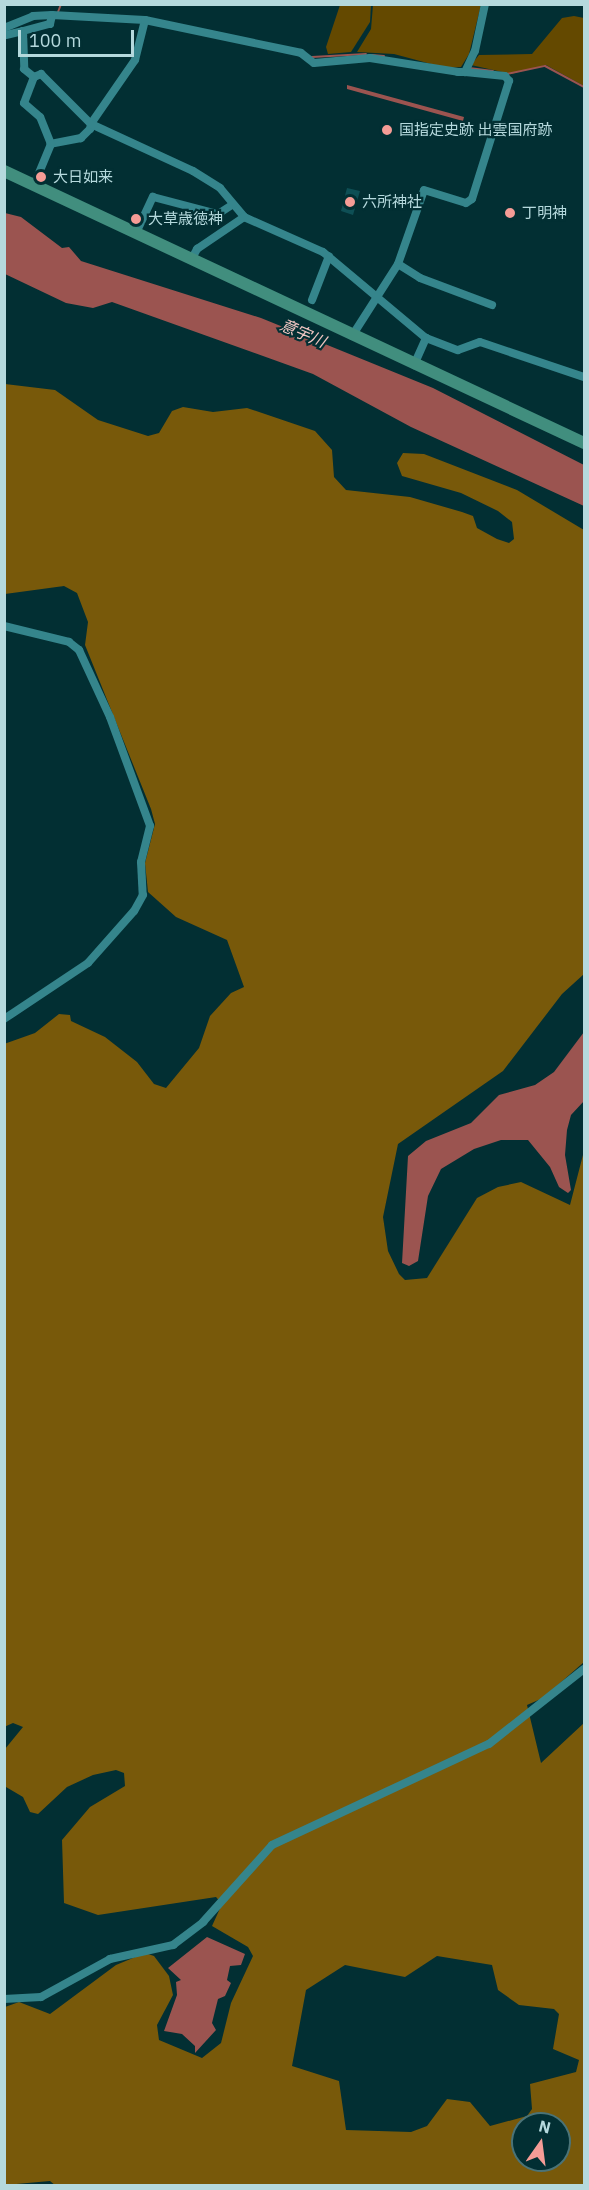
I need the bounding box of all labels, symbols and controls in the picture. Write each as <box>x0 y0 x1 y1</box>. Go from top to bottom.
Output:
scale bar <box>21 18 136 56</box>
text: 100 m <box>29 29 81 52</box>
place label: 国指定史跡 出雲国府跡 <box>399 121 553 139</box>
marker: 国指定史跡 出雲国府跡 <box>380 123 394 137</box>
place label: 大日如来 <box>53 168 113 186</box>
marker: 大日如来 <box>34 170 48 184</box>
place label: 六所神社 <box>362 193 422 211</box>
marker: 六所神社 <box>343 195 357 209</box>
place label: 丁明神 <box>522 204 567 222</box>
marker: 丁明神 <box>503 206 517 220</box>
place label: 大草歳徳神 <box>148 210 223 228</box>
marker: 大草歳徳神 <box>129 212 143 226</box>
water label: 意宇川 <box>277 315 329 351</box>
north arrow <box>511 2112 571 2172</box>
text: N <box>537 2115 553 2138</box>

